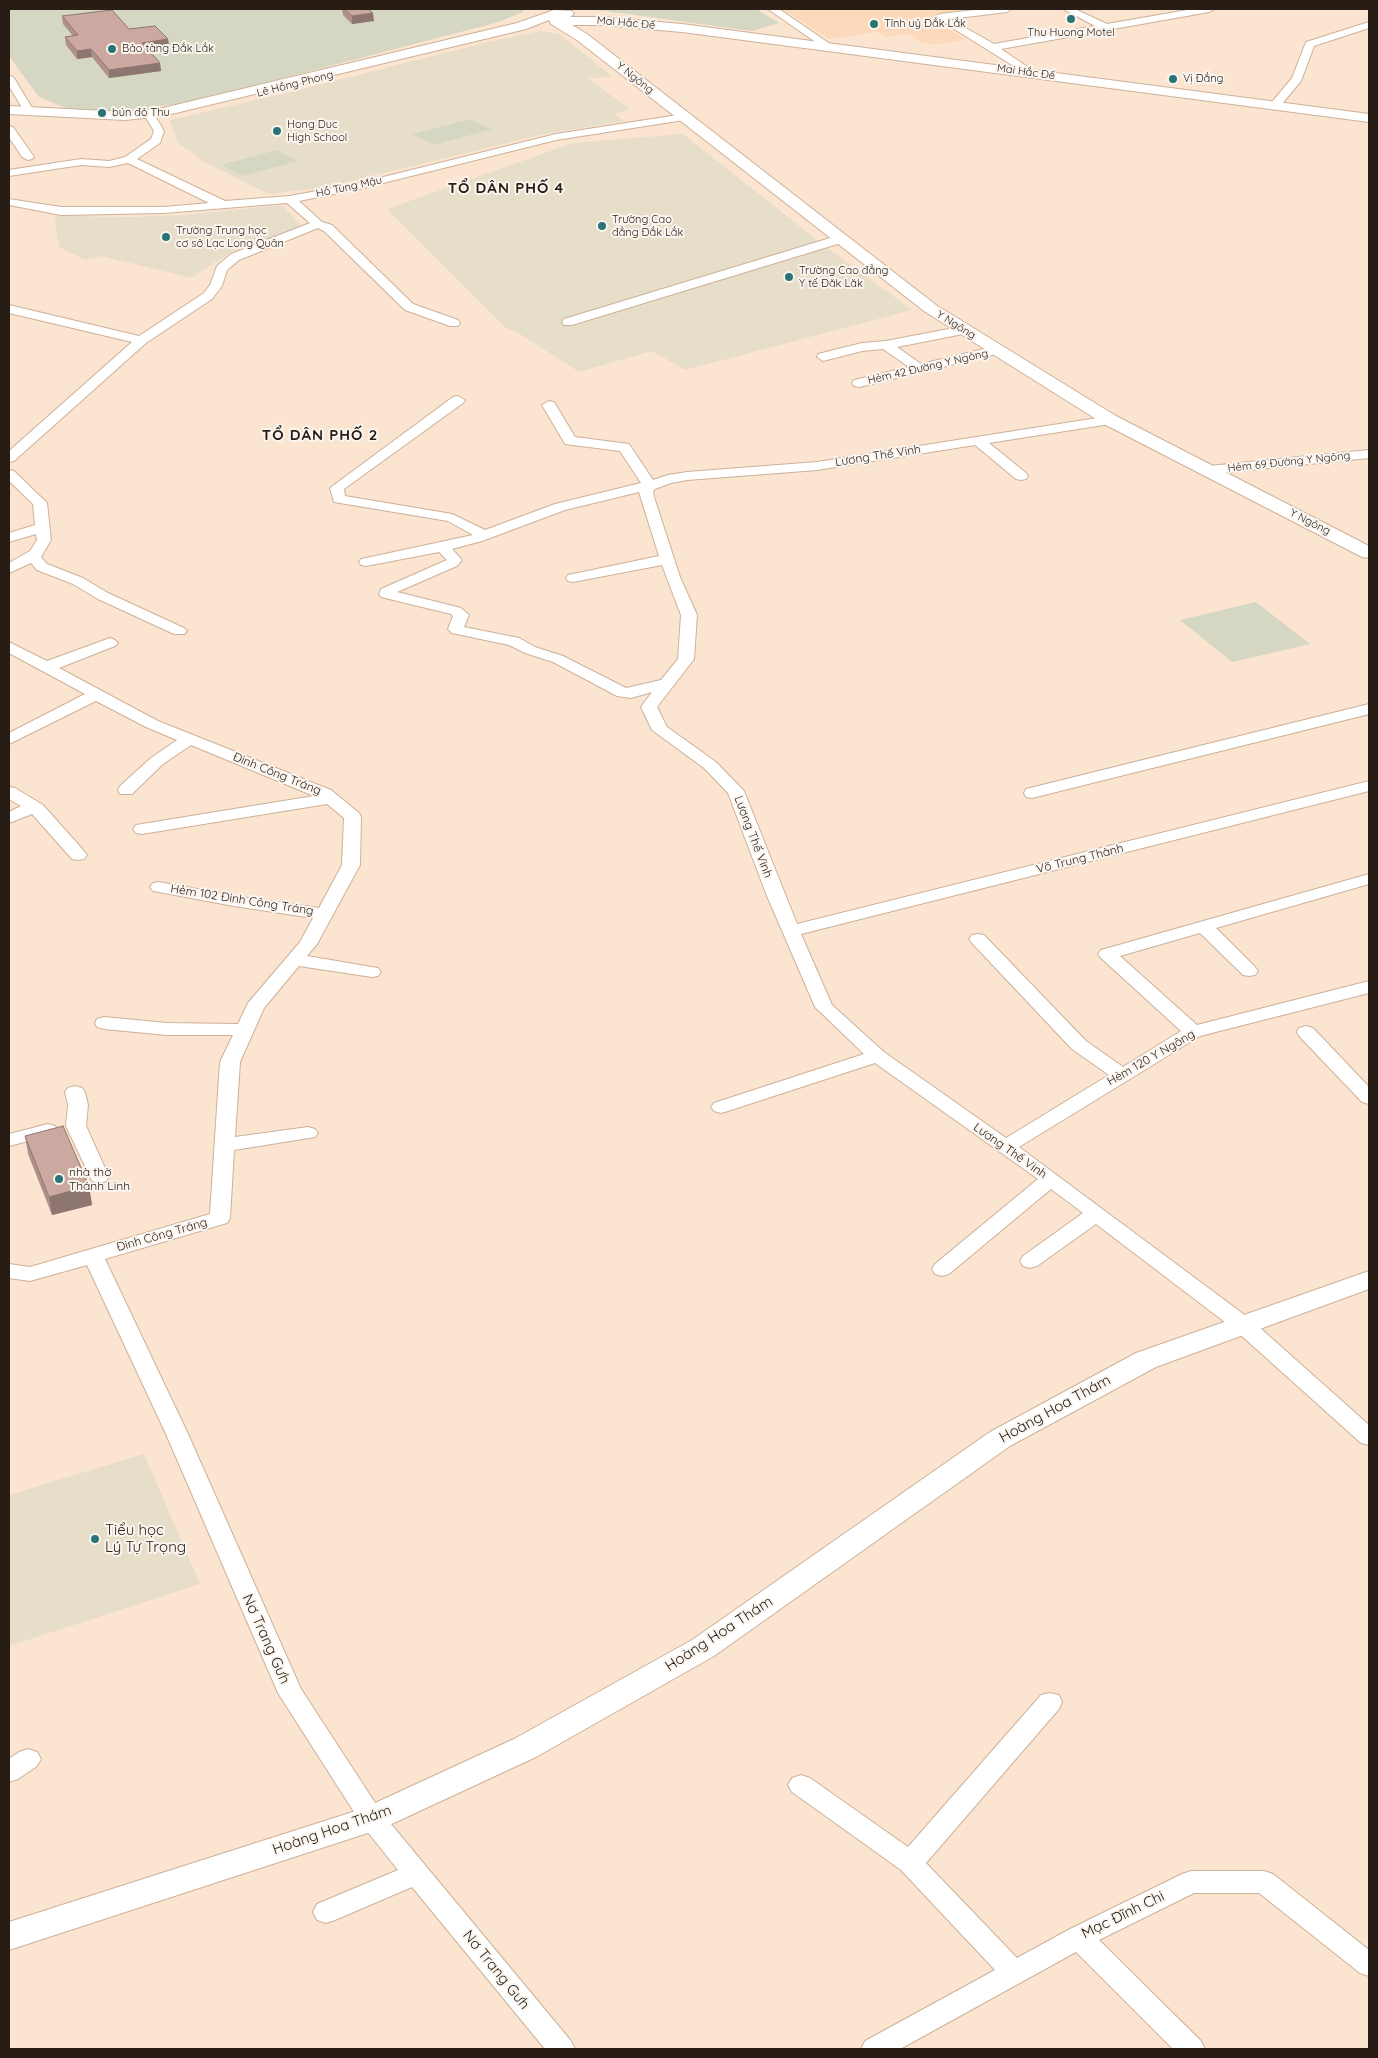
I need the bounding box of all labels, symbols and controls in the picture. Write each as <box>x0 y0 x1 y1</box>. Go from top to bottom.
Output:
marker: Thu Huong Motel <box>1065 13 1077 25</box>
street label: Mai Hắc Đế <box>596 14 656 32</box>
place label: Tỉnh uỷ Đắk Lắk <box>884 17 966 31</box>
marker: Tỉnh uỷ Đắk Lắk <box>868 18 880 30</box>
place label: Thu Huong Motel <box>1027 26 1115 40</box>
place label: Bảo tàng Đắk Lắk <box>122 42 214 56</box>
marker: Bảo tàng Đắk Lắk <box>106 43 118 55</box>
street label: Y Ngông <box>614 59 656 97</box>
street label: Mai Hắc Đế <box>996 61 1056 83</box>
street label: Lê Hồng Phong <box>255 68 335 100</box>
place label: Vị Đắng <box>1183 72 1223 86</box>
marker: Vị Đắng <box>1167 73 1179 85</box>
place label: bún đỏ Thu <box>112 106 170 120</box>
marker: bún đỏ Thu <box>96 107 108 119</box>
place label: Hong Duc High School <box>287 118 347 144</box>
marker: Hong Duc High School <box>271 125 283 137</box>
street label: Hồ Tùng Mậu <box>315 174 383 200</box>
district label: TỔ DÂN PHỐ 4 <box>446 179 566 197</box>
place label: Trường Cao đẳng Đắk Lắk <box>612 213 683 239</box>
marker: Trường Cao đẳng Đắk Lắk <box>596 220 608 232</box>
place label: Trường Trung học cơ sở Lạc Long Quân <box>176 224 284 250</box>
marker: Trường Trung học cơ sở Lạc Long Quân <box>160 231 172 243</box>
place label: Trường Cao đẳng Y tế Đăk Lăk <box>799 264 888 290</box>
marker: Trường Cao đẳng Y tế Đăk Lăk <box>783 271 795 283</box>
street label: Y Ngông <box>934 308 978 342</box>
street label: Hẻm 42 Đường Y Ngông <box>867 347 989 387</box>
district label: TỔ DÂN PHỐ 2 <box>260 426 380 444</box>
street label: Lương Thế Vinh <box>834 442 922 470</box>
street label: Hẻm 69 Đường Y Ngông <box>1227 449 1351 475</box>
street label: Y Ngông <box>1287 506 1333 538</box>
street label: Đinh Công Tráng <box>231 750 323 798</box>
street label: Lương Thế Vinh <box>731 794 775 880</box>
street label: Võ Trung Thành <box>1035 841 1125 877</box>
street label: Hẻm 102 Đinh Công Tráng <box>169 882 315 918</box>
street label: Hẻm 120 Y Ngông <box>1105 1027 1197 1089</box>
street label: Lương Thế Vinh <box>970 1120 1050 1182</box>
place label: nhà thờ Thánh Linh <box>69 1165 130 1193</box>
marker: nhà thờ Thánh Linh <box>53 1173 65 1185</box>
street label: Đinh Công Tráng <box>115 1215 209 1255</box>
street label: Hoàng Hoa Thám <box>996 1371 1114 1447</box>
place label: Tiểu học Lý Tự Trọng <box>105 1521 186 1556</box>
marker: Tiểu học Lý Tự Trọng <box>89 1533 101 1545</box>
street label: Nơ Trang Gưh <box>238 1591 294 1687</box>
street label: Hoàng Hoa Thám <box>662 1593 776 1675</box>
street label: Hoàng Hoa Thám <box>270 1801 394 1859</box>
street label: Mạc Đĩnh Chi <box>1079 1887 1167 1943</box>
street label: Nơ Trang Gưh <box>459 1927 533 2013</box>

